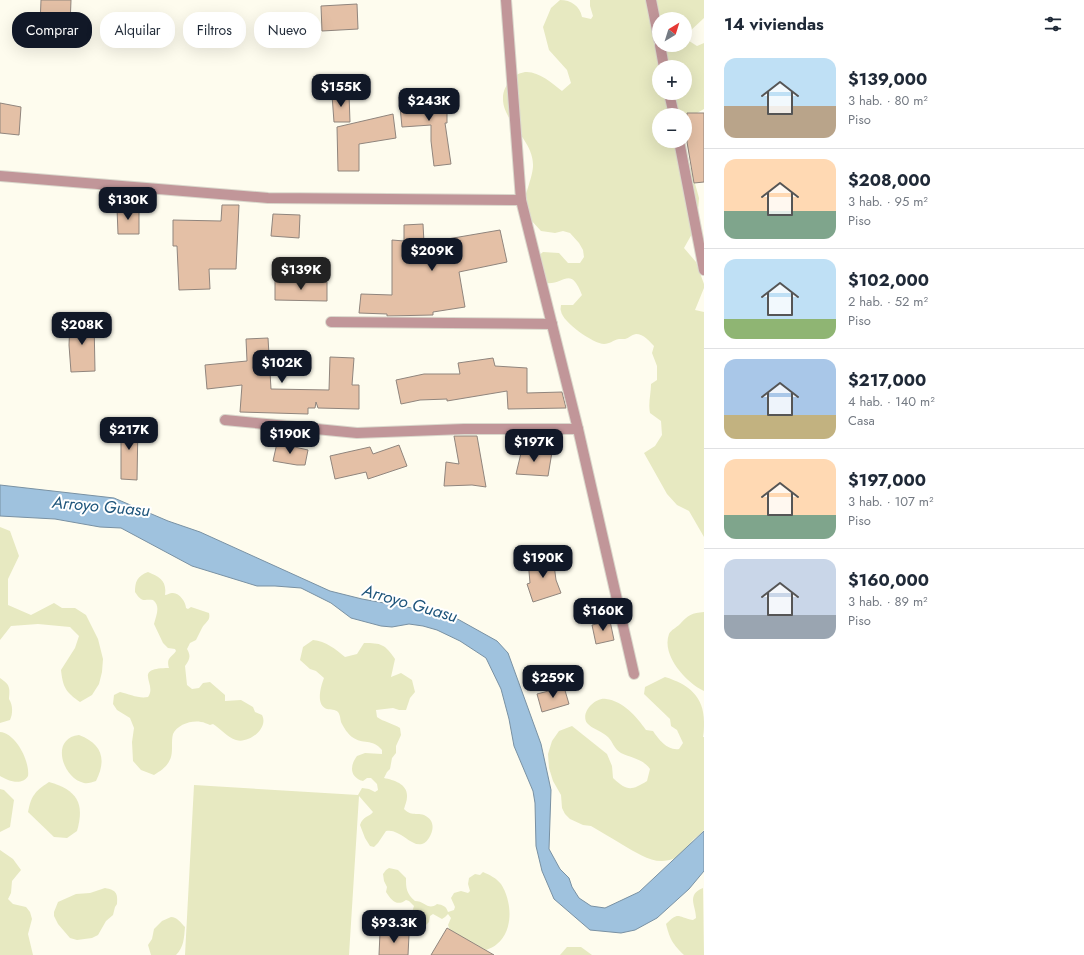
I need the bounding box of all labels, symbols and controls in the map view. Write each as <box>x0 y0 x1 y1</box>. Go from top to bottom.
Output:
chip: Comprar <box>12 12 92 48</box>
chip: Alquilar <box>100 12 175 48</box>
chip: Filtros <box>183 12 246 48</box>
chip: Nuevo <box>254 12 321 48</box>
north arrow <box>652 12 692 52</box>
map controls <box>652 12 692 148</box>
text: 14 viviendas <box>724 12 824 36</box>
icon: filters <box>1042 13 1064 35</box>
button: + <box>652 60 692 100</box>
text: $139,000 <box>848 67 927 91</box>
pin: $155K <box>313 74 369 108</box>
icon: home <box>756 74 804 122</box>
text: $155K <box>321 77 361 96</box>
pin: $243K <box>401 88 457 122</box>
text: $243K <box>408 91 450 110</box>
text: 3 hab. · 80 m² <box>848 91 928 110</box>
button: − <box>652 108 692 148</box>
text: Piso <box>848 110 871 129</box>
text: $208,000 <box>848 168 931 192</box>
icon: home <box>756 175 804 223</box>
pin: $130K <box>100 187 156 221</box>
text: $130K <box>108 190 148 209</box>
text: 3 hab. · 95 m² <box>848 192 928 211</box>
text: Piso <box>848 211 871 230</box>
pin: $209K <box>404 238 460 272</box>
text: $209K <box>410 241 454 260</box>
pin: $139K <box>273 257 329 291</box>
text: $139K <box>281 260 321 279</box>
text: $102,000 <box>848 268 929 292</box>
icon: home <box>756 275 804 323</box>
text: 2 hab. · 52 m² <box>848 292 928 311</box>
text: Piso <box>848 311 871 330</box>
pin: $208K <box>54 312 110 346</box>
text: $208K <box>61 315 103 334</box>
pin: $102K <box>254 350 310 384</box>
text: $102K <box>262 353 302 372</box>
text: $217,000 <box>848 368 926 392</box>
icon: home <box>756 375 804 423</box>
text: 4 hab. · 140 m² <box>848 392 935 411</box>
text: Casa <box>848 411 875 430</box>
pin: $217K <box>101 417 157 451</box>
text: $217K <box>109 420 149 439</box>
pin: $190K <box>262 421 318 455</box>
text: $190K <box>269 424 311 443</box>
pin: $197K <box>506 429 562 463</box>
text: $197K <box>514 432 554 451</box>
text: $197,000 <box>848 468 926 492</box>
icon: home <box>756 475 804 523</box>
water label: Arroyo Guasu <box>50 490 151 522</box>
text: 3 hab. · 107 m² <box>848 492 933 511</box>
text: Piso <box>848 511 871 530</box>
pin: $190K <box>515 545 571 579</box>
text: $190K <box>522 548 564 567</box>
text: $160,000 <box>848 568 929 592</box>
icon: home <box>756 575 804 623</box>
water label: Arroyo Guasu <box>359 578 461 628</box>
text: 3 hab. · 89 m² <box>848 592 928 611</box>
pin: $160K <box>575 598 631 632</box>
text: $160K <box>582 601 624 620</box>
text: Piso <box>848 611 871 630</box>
pin: $259K <box>525 665 581 699</box>
text: $259K <box>532 668 574 687</box>
pin: $93.3K <box>361 910 427 944</box>
text: $93.3K <box>371 913 417 932</box>

